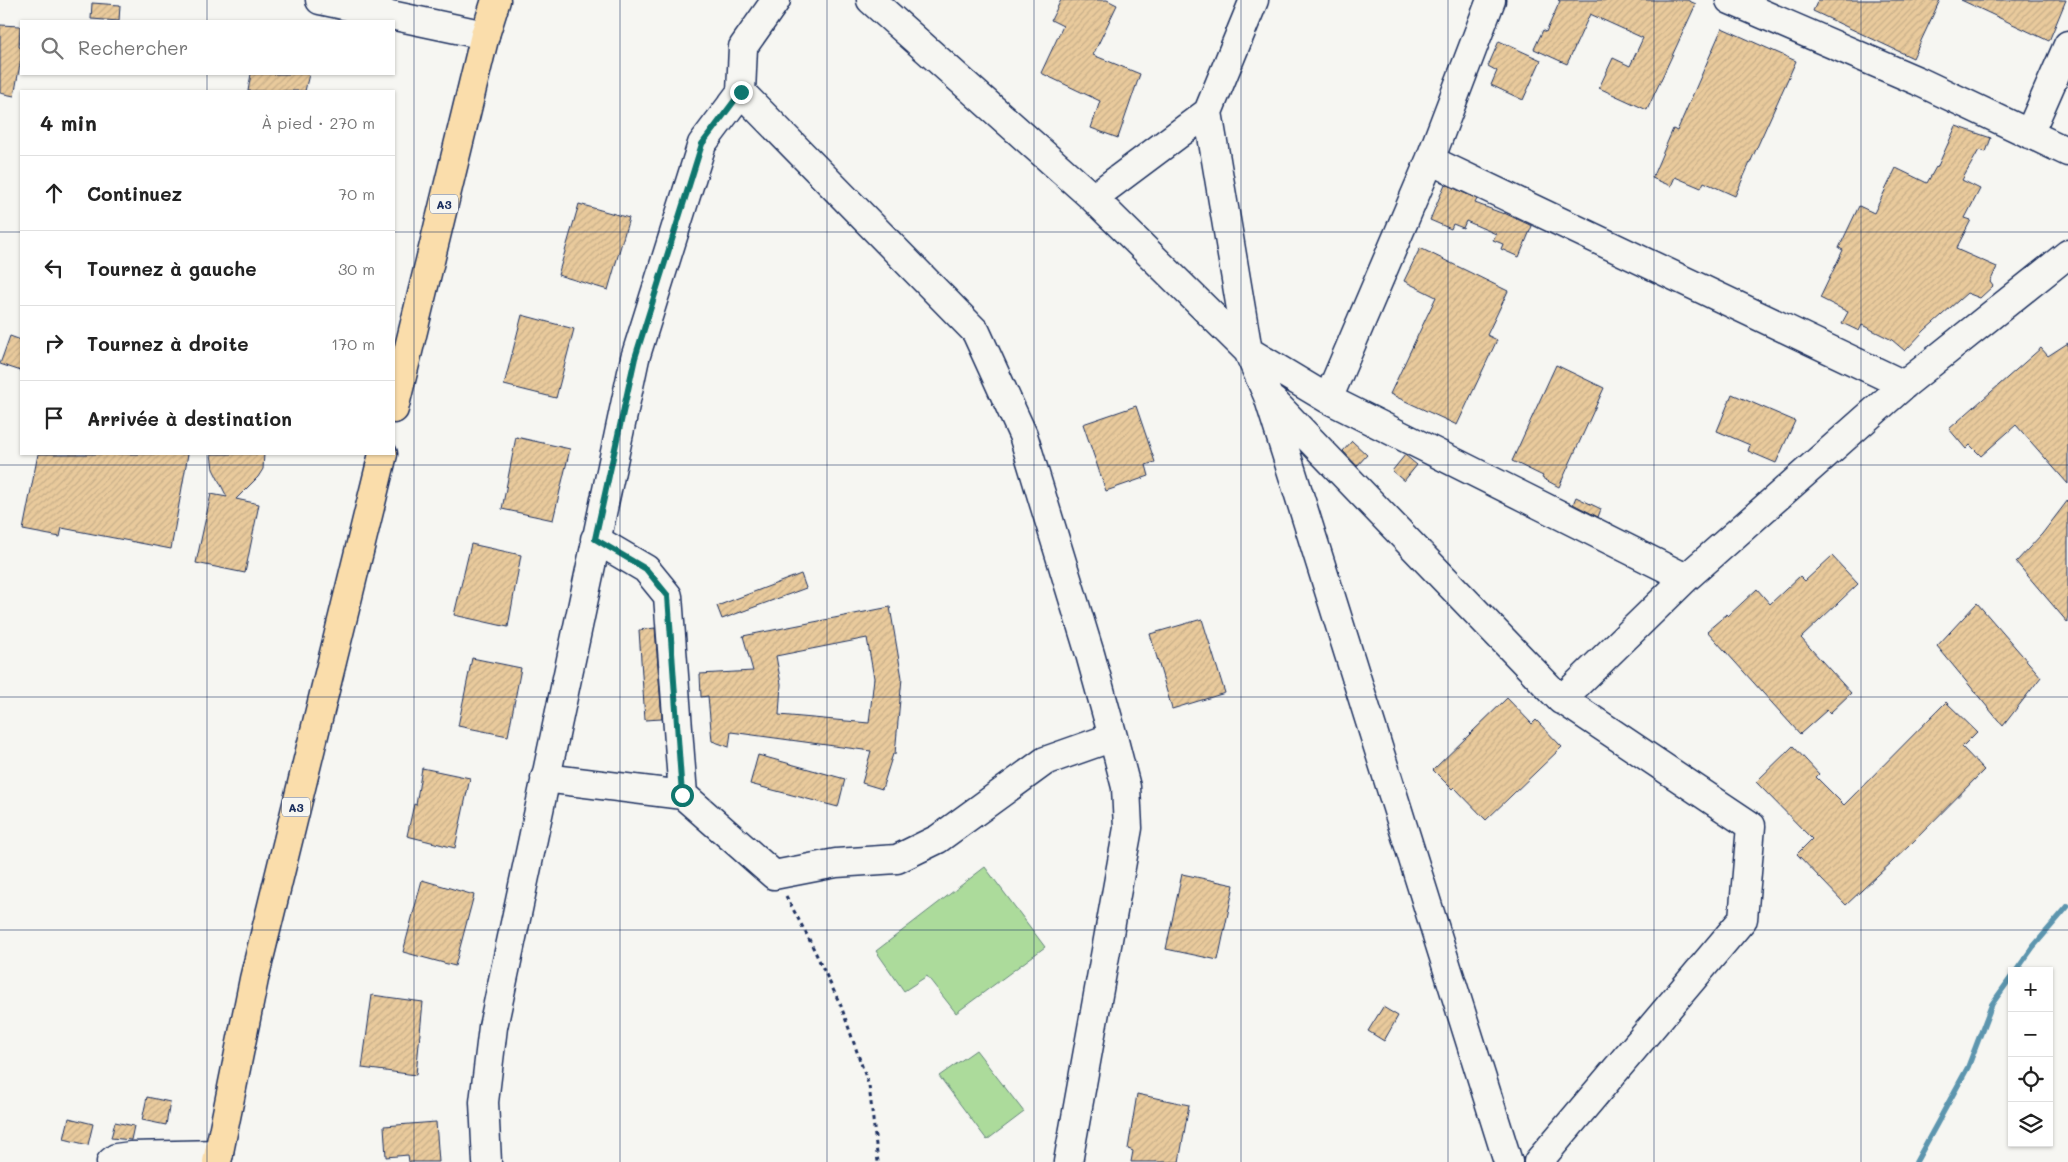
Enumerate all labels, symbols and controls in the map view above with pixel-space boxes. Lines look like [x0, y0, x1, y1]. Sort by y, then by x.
search box [20, 20, 395, 75]
icon: search [38, 34, 66, 62]
text: Rechercher [78, 35, 188, 60]
route end [730, 81, 753, 104]
text: 4 min [40, 109, 97, 136]
text: À pied · 270 m [261, 112, 375, 133]
icon: ahead [40, 179, 68, 207]
text: Continuez [87, 181, 182, 206]
text: 70 m [338, 183, 375, 204]
road number: A3 [430, 194, 458, 213]
icon: left [40, 254, 68, 282]
text: Tournez à gauche [87, 256, 256, 281]
text: 30 m [338, 258, 375, 279]
icon: right [40, 329, 68, 357]
text: Tournez à droite [87, 331, 249, 356]
text: 170 m [331, 333, 375, 354]
icon: arrive [40, 404, 68, 432]
text: Arrivée à destination [87, 406, 292, 431]
route start [671, 784, 694, 807]
road number: A3 [282, 798, 310, 816]
map controls [2008, 967, 2053, 1147]
button: + [2008, 967, 2053, 1012]
button: − [2008, 1012, 2053, 1057]
button: locate [2008, 1057, 2053, 1102]
button: layers [2008, 1102, 2053, 1147]

